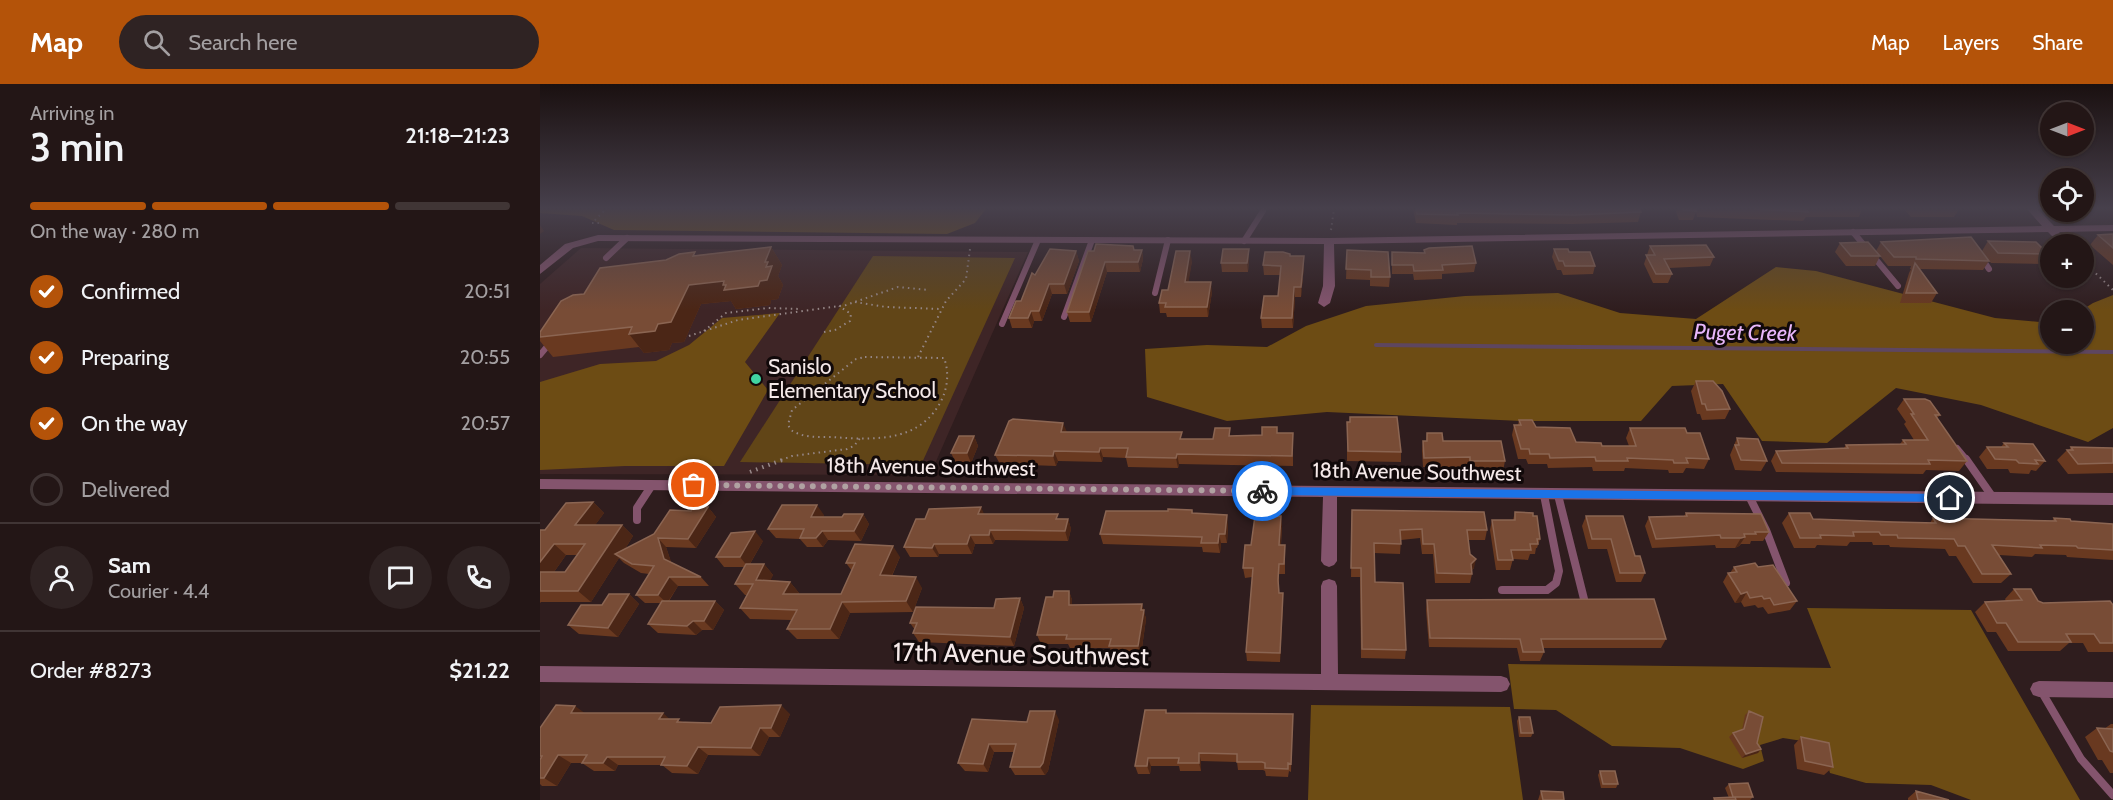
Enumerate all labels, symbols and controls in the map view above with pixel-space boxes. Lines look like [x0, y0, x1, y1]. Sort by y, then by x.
search box [119, 15, 539, 69]
text: Map [30, 25, 83, 59]
icon: search [140, 26, 173, 59]
text: Search here [188, 29, 297, 56]
text: Map [1871, 30, 1910, 55]
text: Layers [1943, 30, 1999, 55]
text: Share [2032, 30, 2083, 55]
text: Arriving in [30, 101, 114, 125]
north arrow [2040, 102, 2094, 156]
map controls [2040, 102, 2094, 354]
text: 21:18–21:23 [405, 122, 510, 149]
text: 3 min [30, 123, 124, 171]
button: locate [2040, 168, 2094, 222]
text: On the way · 280 m [30, 219, 199, 243]
button: + [2040, 234, 2094, 288]
icon: check [30, 275, 63, 308]
text: Confirmed [81, 278, 180, 305]
text: 20:51 [464, 279, 510, 303]
button: − [2040, 300, 2094, 354]
water label: Puget Creek [1693, 318, 1797, 347]
icon: check [30, 341, 63, 374]
text: Preparing [81, 344, 169, 371]
text: 20:55 [460, 345, 510, 369]
place label: Sanislo Elementary School [768, 354, 936, 403]
marker: Sanislo Elementary School [749, 372, 763, 386]
icon: check [30, 407, 63, 440]
text: On the way [81, 410, 188, 437]
text: 20:57 [461, 411, 510, 435]
street label: 18th Avenue Southwest [826, 452, 1036, 481]
street label: 18th Avenue Southwest [1312, 457, 1522, 486]
pin [668, 459, 719, 510]
courier [1232, 461, 1292, 521]
icon: bag [677, 468, 710, 501]
pin [1924, 472, 1975, 523]
icon: bike [1246, 475, 1279, 508]
text: Delivered [81, 476, 170, 503]
icon: home [1933, 481, 1966, 514]
button: person [30, 546, 93, 609]
button: chat [369, 546, 432, 609]
button: phone [447, 546, 510, 609]
text: Sam [108, 552, 151, 579]
text: Courier · 4.4 [108, 579, 209, 603]
street label: 17th Avenue Southwest [893, 636, 1149, 672]
text: Order #8273 [30, 657, 152, 684]
text: $21.22 [449, 657, 510, 684]

